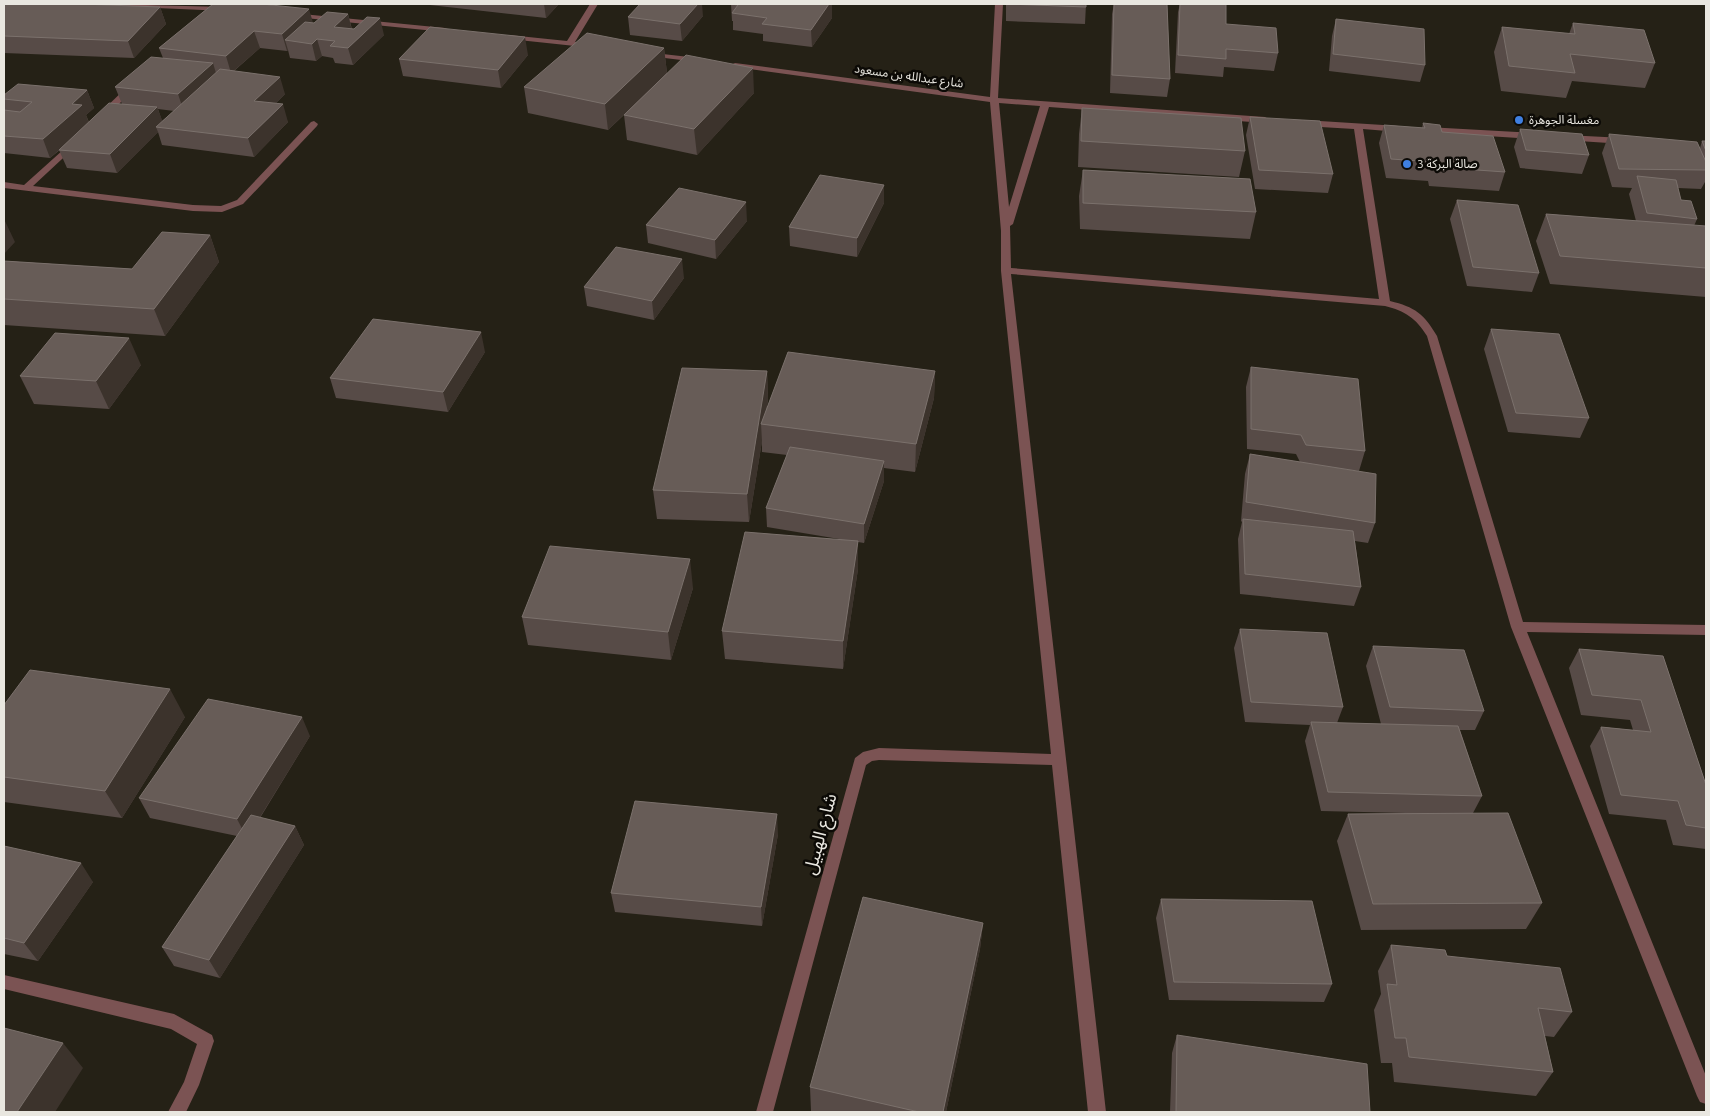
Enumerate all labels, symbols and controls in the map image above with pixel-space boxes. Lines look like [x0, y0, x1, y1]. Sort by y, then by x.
street label: شارع عبدالله بن مسعود [853, 61, 964, 93]
place label: مغسلة الجوهرة [1529, 113, 1599, 127]
marker: مغسلة الجوهرة [1513, 114, 1525, 126]
place label: صالة البركة 3 [1417, 157, 1478, 171]
marker: صالة البركة 3 [1401, 158, 1413, 170]
street label: شارع الهبيل [799, 791, 844, 878]

